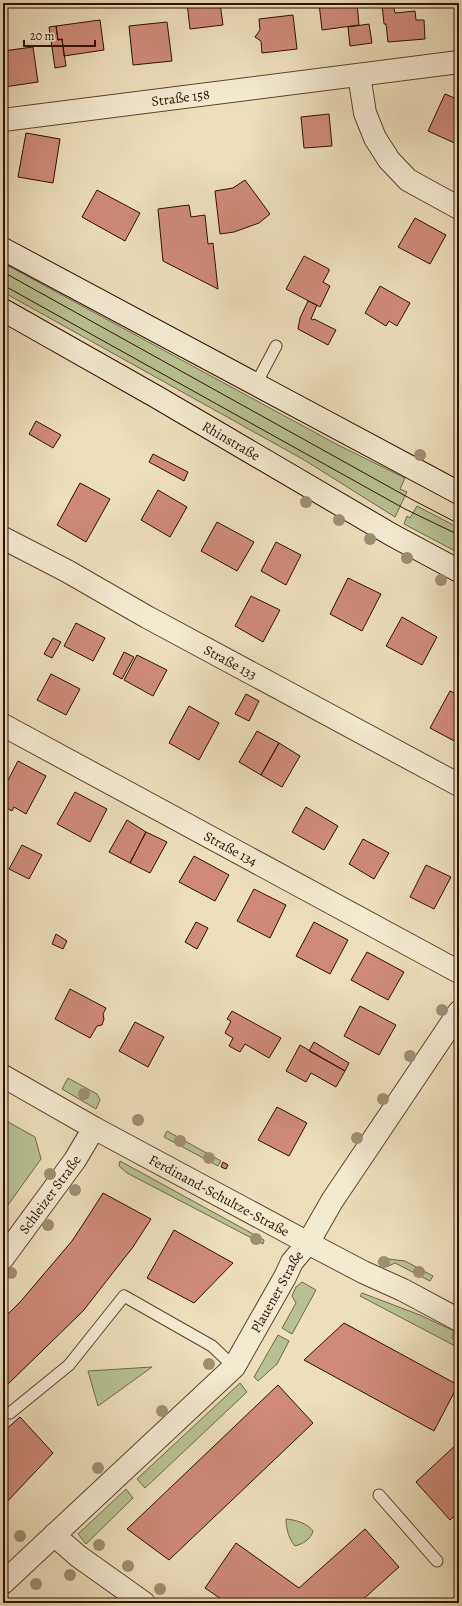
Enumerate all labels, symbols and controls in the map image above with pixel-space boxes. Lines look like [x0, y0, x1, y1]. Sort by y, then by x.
scale bar [24, 22, 95, 48]
text: 20 m [30, 28, 54, 44]
street label: Straße 158 [150, 84, 211, 111]
street label: Rhinstraße [199, 416, 264, 465]
street label: Straße 133 [201, 640, 260, 684]
street label: Straße 134 [201, 826, 261, 871]
street label: Ferdinand-Schultze-Straße [146, 1150, 293, 1241]
street label: Schleizer Straße [14, 1152, 85, 1238]
street label: Plauener Straße [246, 1246, 307, 1336]

